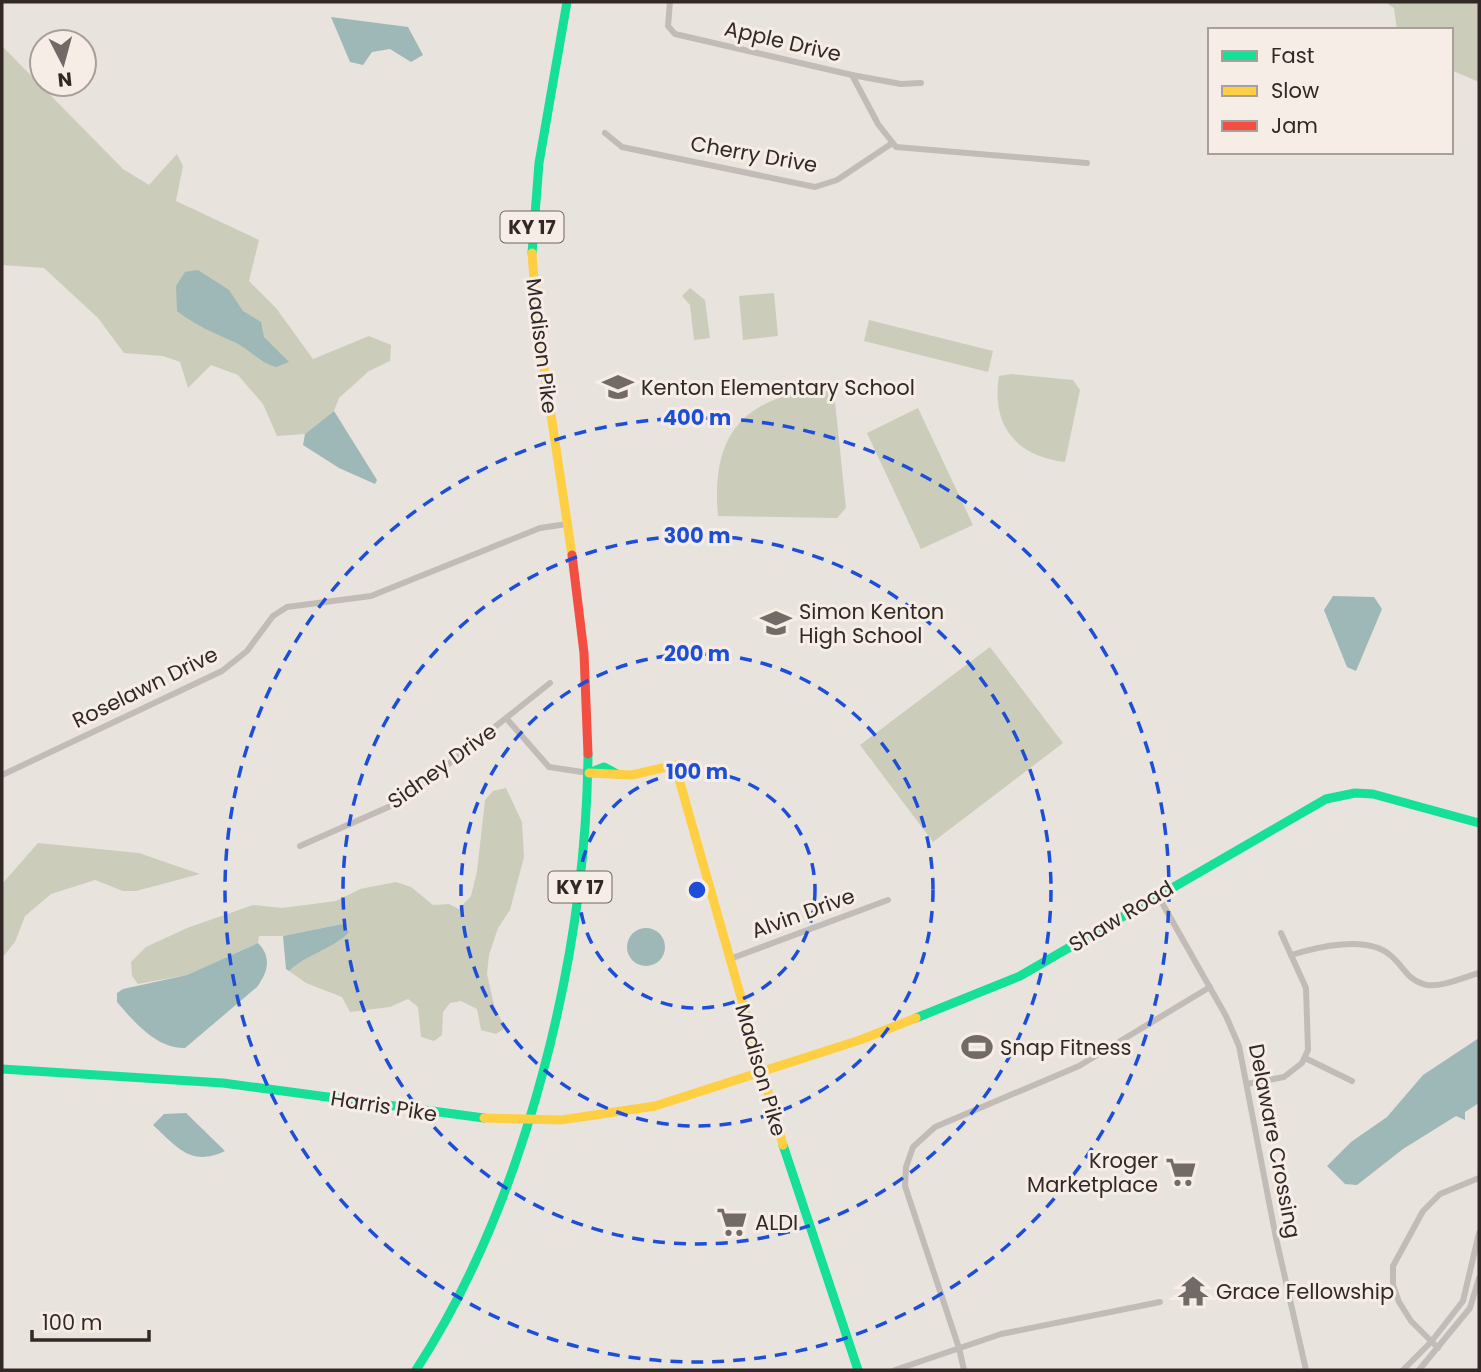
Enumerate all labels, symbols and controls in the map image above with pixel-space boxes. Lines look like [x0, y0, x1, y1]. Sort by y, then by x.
street label: Apple Drive [722, 13, 844, 69]
north arrow [28, 28, 98, 98]
legend [1208, 28, 1453, 154]
text: Fast [1271, 41, 1314, 70]
text: N [56, 65, 73, 94]
text: Slow [1271, 76, 1319, 105]
text: Jam [1271, 111, 1318, 140]
street label: Cherry Drive [688, 129, 820, 179]
road number: KY 17 [500, 212, 564, 243]
street label: Madison Pike [519, 277, 565, 415]
school or university icon: Kenton Elementary School [601, 370, 635, 404]
place label: Kenton Elementary School [641, 373, 915, 402]
text: 400 m [663, 403, 731, 432]
text: 300 m [664, 521, 730, 550]
place label: Simon Kenton High School [799, 597, 944, 650]
school or university icon: Simon Kenton High School [759, 606, 793, 640]
street label: Roselawn Drive [67, 639, 223, 735]
text: 200 m [664, 639, 730, 668]
street label: Sidney Drive [382, 717, 502, 815]
text: 100 m [666, 757, 728, 786]
road number: KY 17 [548, 872, 612, 902]
street label: Shaw Road [1063, 873, 1179, 959]
centre of rings [685, 878, 709, 902]
street label: Alvin Drive [747, 881, 859, 945]
street label: Madison Pike [728, 1001, 794, 1139]
sports icon: Snap Fitness [960, 1030, 994, 1064]
place label: Snap Fitness [1000, 1033, 1132, 1062]
street label: Delaware Crossing [1242, 1041, 1308, 1241]
street label: Harris Pike [329, 1083, 439, 1129]
place label: Kroger Marketplace [1027, 1146, 1158, 1199]
supermarket icon: Kroger Marketplace [1164, 1155, 1198, 1189]
supermarket icon: ALDI [715, 1205, 749, 1239]
place label: ALDI [755, 1208, 798, 1237]
temple icon: Grace Fellowship [1176, 1274, 1210, 1308]
place label: Grace Fellowship [1216, 1277, 1394, 1306]
scale bar [32, 1298, 149, 1342]
text: 100 m [42, 1308, 102, 1337]

